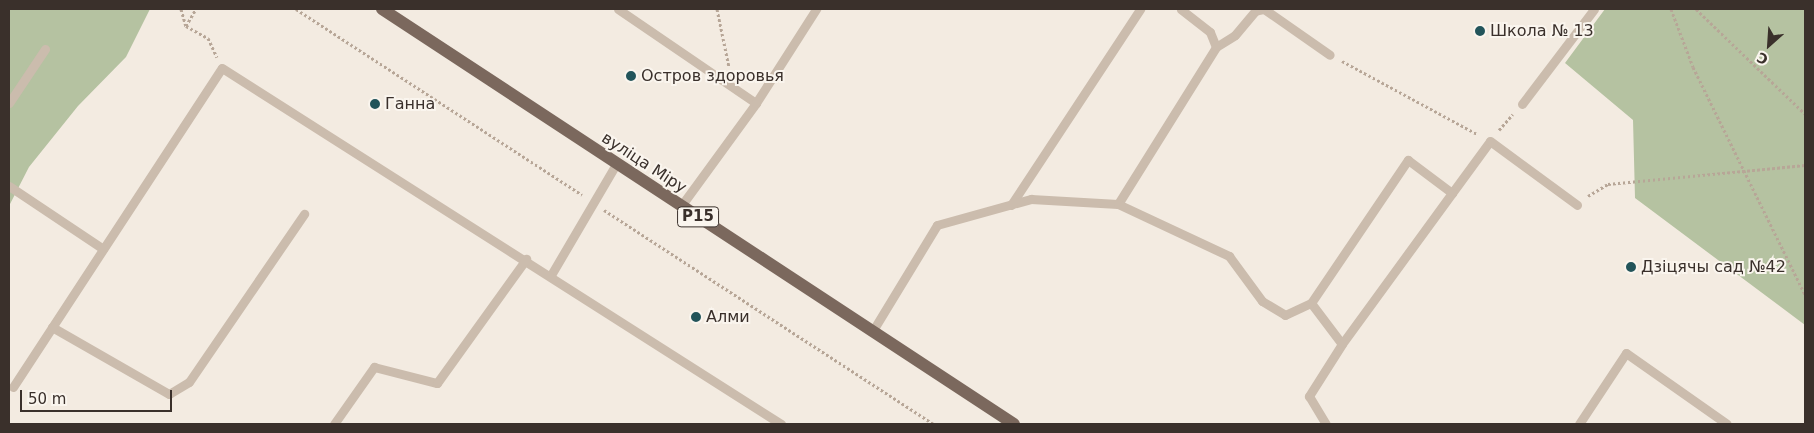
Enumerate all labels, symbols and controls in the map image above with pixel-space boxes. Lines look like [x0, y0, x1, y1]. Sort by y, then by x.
north arrow [1744, 20, 1794, 70]
place label: Школа № 13 [1490, 21, 1594, 41]
marker: Школа № 13 [1474, 25, 1486, 37]
text: С [1754, 49, 1771, 68]
place label: Остров здоровья [641, 66, 784, 86]
marker: Остров здоровья [625, 70, 637, 82]
place label: Ганна [385, 94, 435, 114]
marker: Ганна [369, 98, 381, 110]
street label: вуліца Міру [598, 128, 690, 198]
road number: Р15 [677, 204, 719, 230]
place label: Дзіцячы сад №42 [1641, 257, 1786, 277]
marker: Дзіцячы сад №42 [1625, 261, 1637, 273]
place label: Алми [706, 307, 750, 327]
marker: Алми [690, 311, 702, 323]
scale bar [22, 380, 175, 412]
text: 50 m [28, 390, 66, 408]

